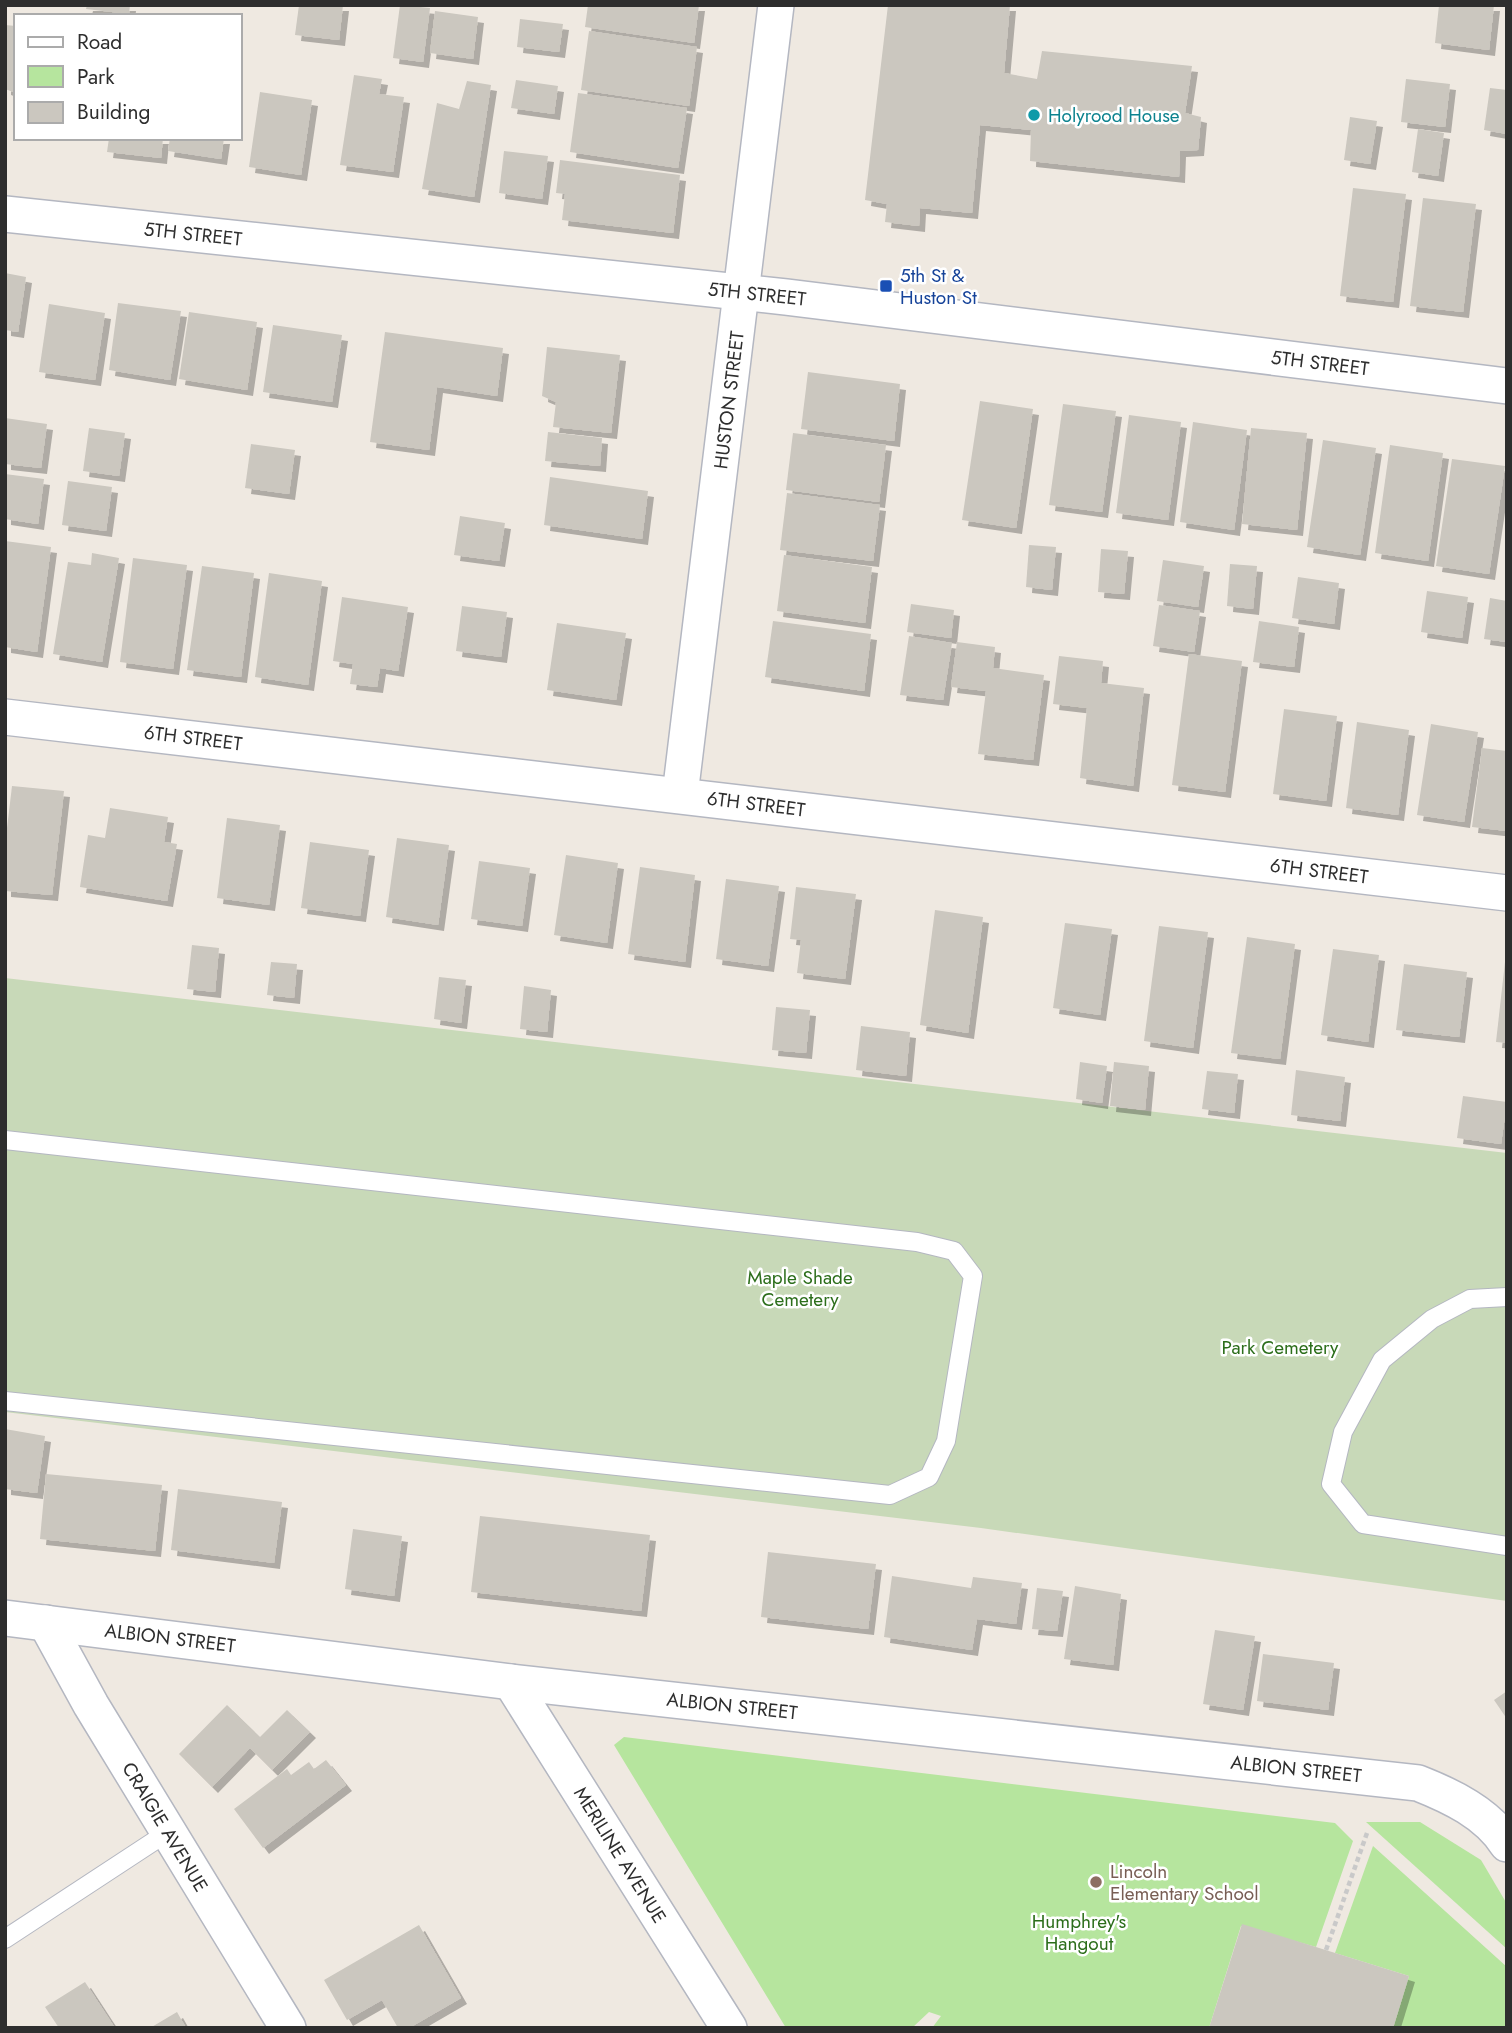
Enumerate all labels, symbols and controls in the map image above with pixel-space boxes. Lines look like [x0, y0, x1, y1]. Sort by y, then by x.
legend [14, 14, 242, 140]
text: Road [77, 27, 122, 57]
text: Park [77, 62, 115, 92]
text: Building [77, 97, 150, 127]
place label: Holyrood House [1048, 102, 1180, 129]
marker: Holyrood House [1026, 107, 1042, 123]
street label: 5TH STREET [143, 215, 244, 253]
place label: 5th St & Huston St [900, 262, 977, 311]
street label: 5TH STREET [707, 275, 808, 313]
marker: 5th St & Huston St [878, 278, 894, 294]
street label: HUSTON STREET [707, 329, 751, 471]
street label: 5TH STREET [1269, 344, 1371, 382]
street label: 6TH STREET [142, 719, 244, 757]
street label: 6TH STREET [705, 785, 807, 823]
street label: 6TH STREET [1268, 852, 1370, 890]
park label: Maple Shade Cemetery [747, 1264, 853, 1313]
park label: Park Cemetery [1222, 1334, 1339, 1361]
street label: ALBION STREET [103, 1617, 237, 1659]
street label: ALBION STREET [665, 1686, 799, 1726]
street label: ALBION STREET [1229, 1749, 1363, 1789]
street label: CRAIGIE AVENUE [116, 1757, 214, 1897]
street label: MERILINE AVENUE [567, 1782, 673, 1928]
place label: Lincoln Elementary School [1110, 1858, 1259, 1907]
marker: Lincoln Elementary School [1088, 1874, 1104, 1890]
park label: Humphrey's Hangout [1032, 1908, 1127, 1957]

